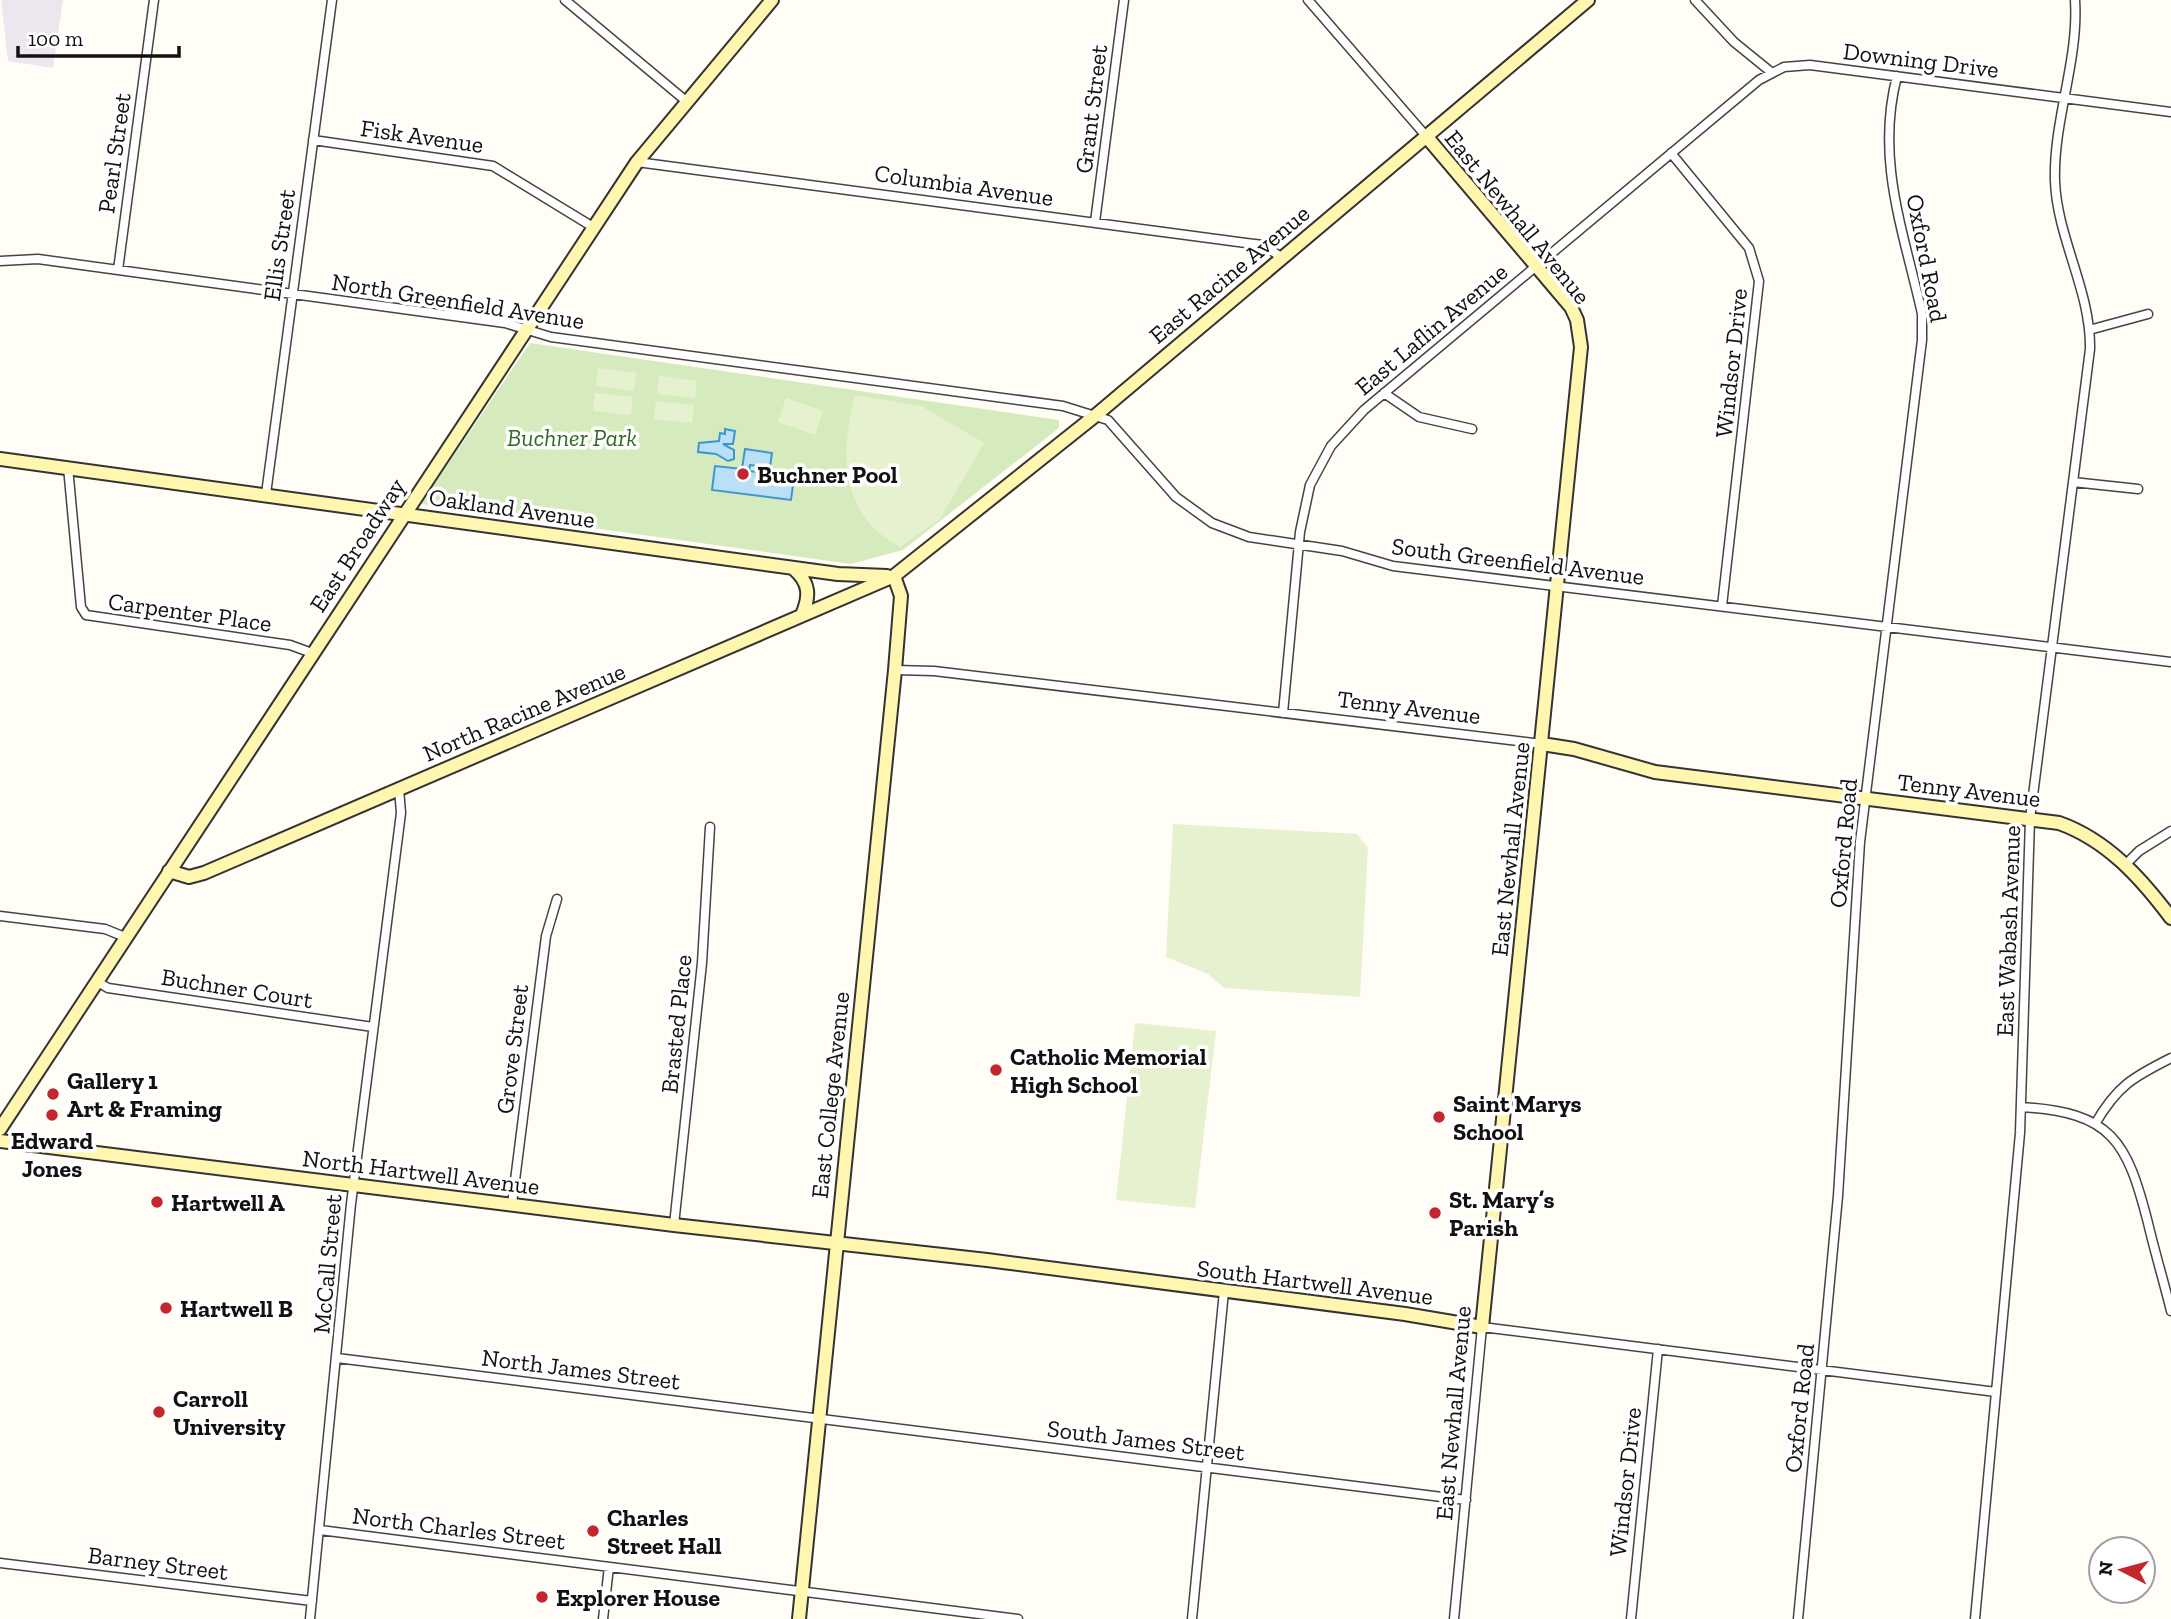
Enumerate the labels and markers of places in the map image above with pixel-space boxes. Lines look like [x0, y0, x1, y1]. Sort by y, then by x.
place label: Buchner Pool [757, 460, 898, 489]
marker: Buchner Pool [735, 466, 751, 482]
place label: Catholic Memorial High School [1010, 1042, 1207, 1099]
marker: Catholic Memorial High School [988, 1062, 1004, 1078]
place label: Gallery 1 Art & Framing [67, 1066, 222, 1123]
marker: Gallery 1 Art & Framing [45, 1086, 61, 1102]
place label: Saint Marys School [1453, 1089, 1581, 1146]
marker: Edward Jones [44, 1107, 60, 1123]
marker: Saint Marys School [1431, 1109, 1447, 1125]
place label: Edward Jones [11, 1126, 93, 1183]
place label: St. Mary’s Parish [1449, 1185, 1555, 1242]
place label: Hartwell A [171, 1188, 285, 1217]
marker: Hartwell A [149, 1194, 165, 1210]
marker: St. Mary’s Parish [1427, 1205, 1443, 1221]
place label: Hartwell B [180, 1294, 293, 1323]
marker: Hartwell B [158, 1300, 174, 1316]
place label: Carroll University [173, 1384, 286, 1441]
marker: Carroll University [151, 1404, 167, 1420]
place label: Charles Street Hall [607, 1503, 722, 1560]
marker: Charles Street Hall [585, 1523, 601, 1539]
place label: Explorer House [556, 1583, 720, 1612]
marker: Explorer House [534, 1589, 550, 1605]

